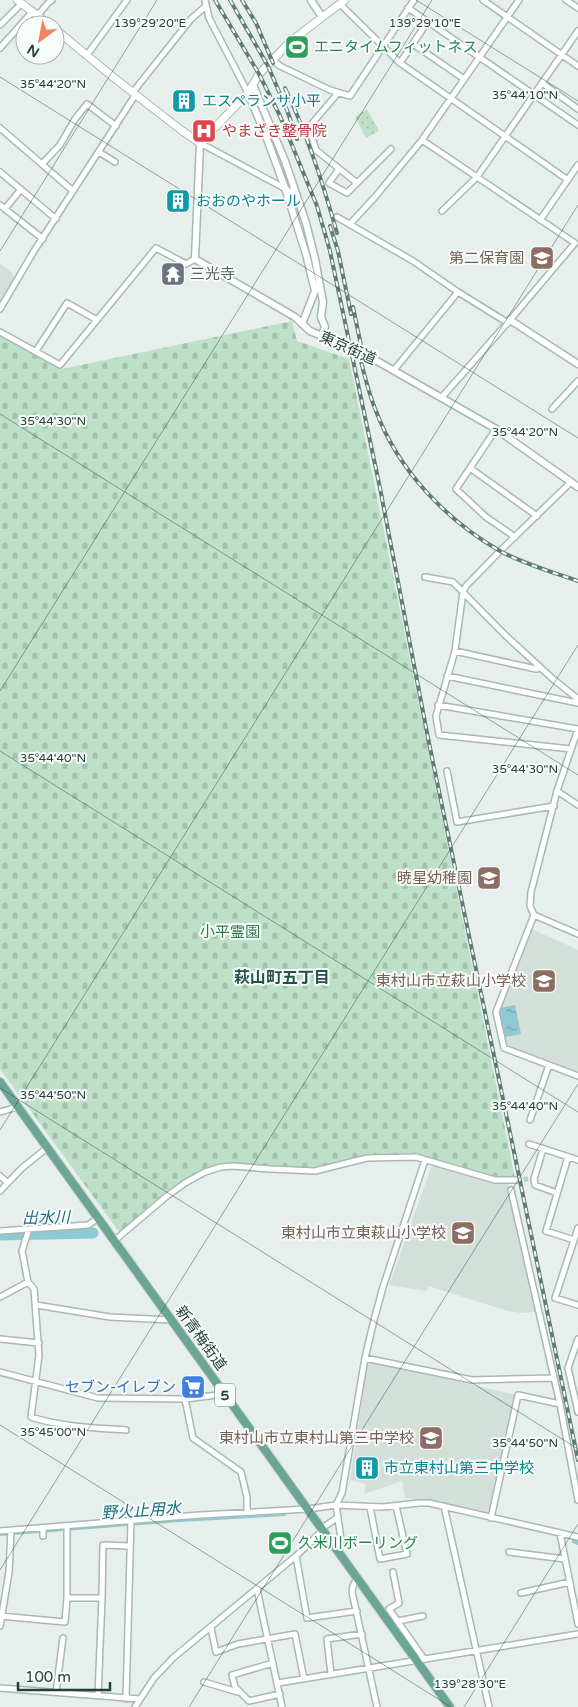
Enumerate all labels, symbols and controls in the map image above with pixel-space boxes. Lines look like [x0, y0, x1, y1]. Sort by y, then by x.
north arrow [15, 15, 65, 65]
text: 139°29'20"E [114, 16, 187, 30]
text: 139°29'10"E [389, 16, 462, 30]
sports icon: エニタイムフィットネス [284, 34, 310, 60]
place label: エニタイムフィットネス [314, 38, 478, 56]
text: N [24, 40, 43, 61]
text: 35°44'20"N [20, 77, 86, 91]
building icon: エスペランサ小平 [171, 88, 197, 114]
text: 35°44'10"N [492, 88, 558, 102]
place label: エスペランサ小平 [202, 92, 321, 110]
hospital icon: やまざき整骨院 [191, 118, 217, 144]
place label: やまざき整骨院 [222, 122, 327, 140]
building icon: おおのやホール [165, 188, 191, 214]
place label: おおのやホール [196, 192, 301, 210]
school or university icon: 第二保育園 [529, 245, 555, 271]
place label: 第二保育園 [449, 249, 524, 267]
temple icon: 三光寺 [160, 261, 186, 287]
place label: 三光寺 [190, 265, 235, 283]
street label: 東京街道 [317, 328, 379, 368]
text: 35°44'30"N [20, 414, 86, 428]
text: 35°44'20"N [492, 425, 558, 439]
text: 35°44'40"N [20, 751, 86, 765]
text: 35°44'30"N [492, 762, 558, 776]
school or university icon: 暁星幼稚園 [476, 865, 502, 891]
place label: 暁星幼稚園 [397, 869, 472, 887]
park label: 小平霊園 [200, 923, 260, 941]
district label: 萩山町五丁目 [234, 968, 330, 988]
school or university icon: 東村山市立萩山小学校 [531, 968, 557, 994]
place label: 東村山市立萩山小学校 [376, 972, 526, 990]
text: 35°44'50"N [20, 1088, 86, 1102]
text: 35°44'40"N [492, 1099, 558, 1113]
water label: 出水川 [22, 1208, 72, 1228]
school or university icon: 東村山市立東萩山小学校 [450, 1220, 476, 1246]
place label: 東村山市立東萩山小学校 [281, 1224, 446, 1242]
street label: 新青梅街道 [172, 1302, 230, 1374]
supermarket icon: セブン-イレブン [180, 1374, 206, 1400]
place label: セブン-イレブン [65, 1378, 176, 1396]
road number: 5 [215, 1384, 235, 1406]
text: 35°45'00"N [20, 1425, 86, 1439]
school or university icon: 東村山市立東村山第三中学校 [418, 1425, 444, 1451]
place label: 東村山市立東村山第三中学校 [219, 1429, 414, 1447]
text: 35°44'50"N [492, 1436, 558, 1450]
building icon: 市立東村山第三中学校 [354, 1455, 380, 1481]
place label: 市立東村山第三中学校 [384, 1459, 534, 1477]
water label: 野火止用水 [100, 1498, 184, 1524]
sports icon: 久米川ボーリング [267, 1530, 293, 1556]
place label: 久米川ボーリング [298, 1534, 418, 1552]
scale bar [18, 1660, 110, 1692]
text: 100 m [25, 1668, 71, 1686]
text: 139°28'30"E [434, 1677, 507, 1691]

